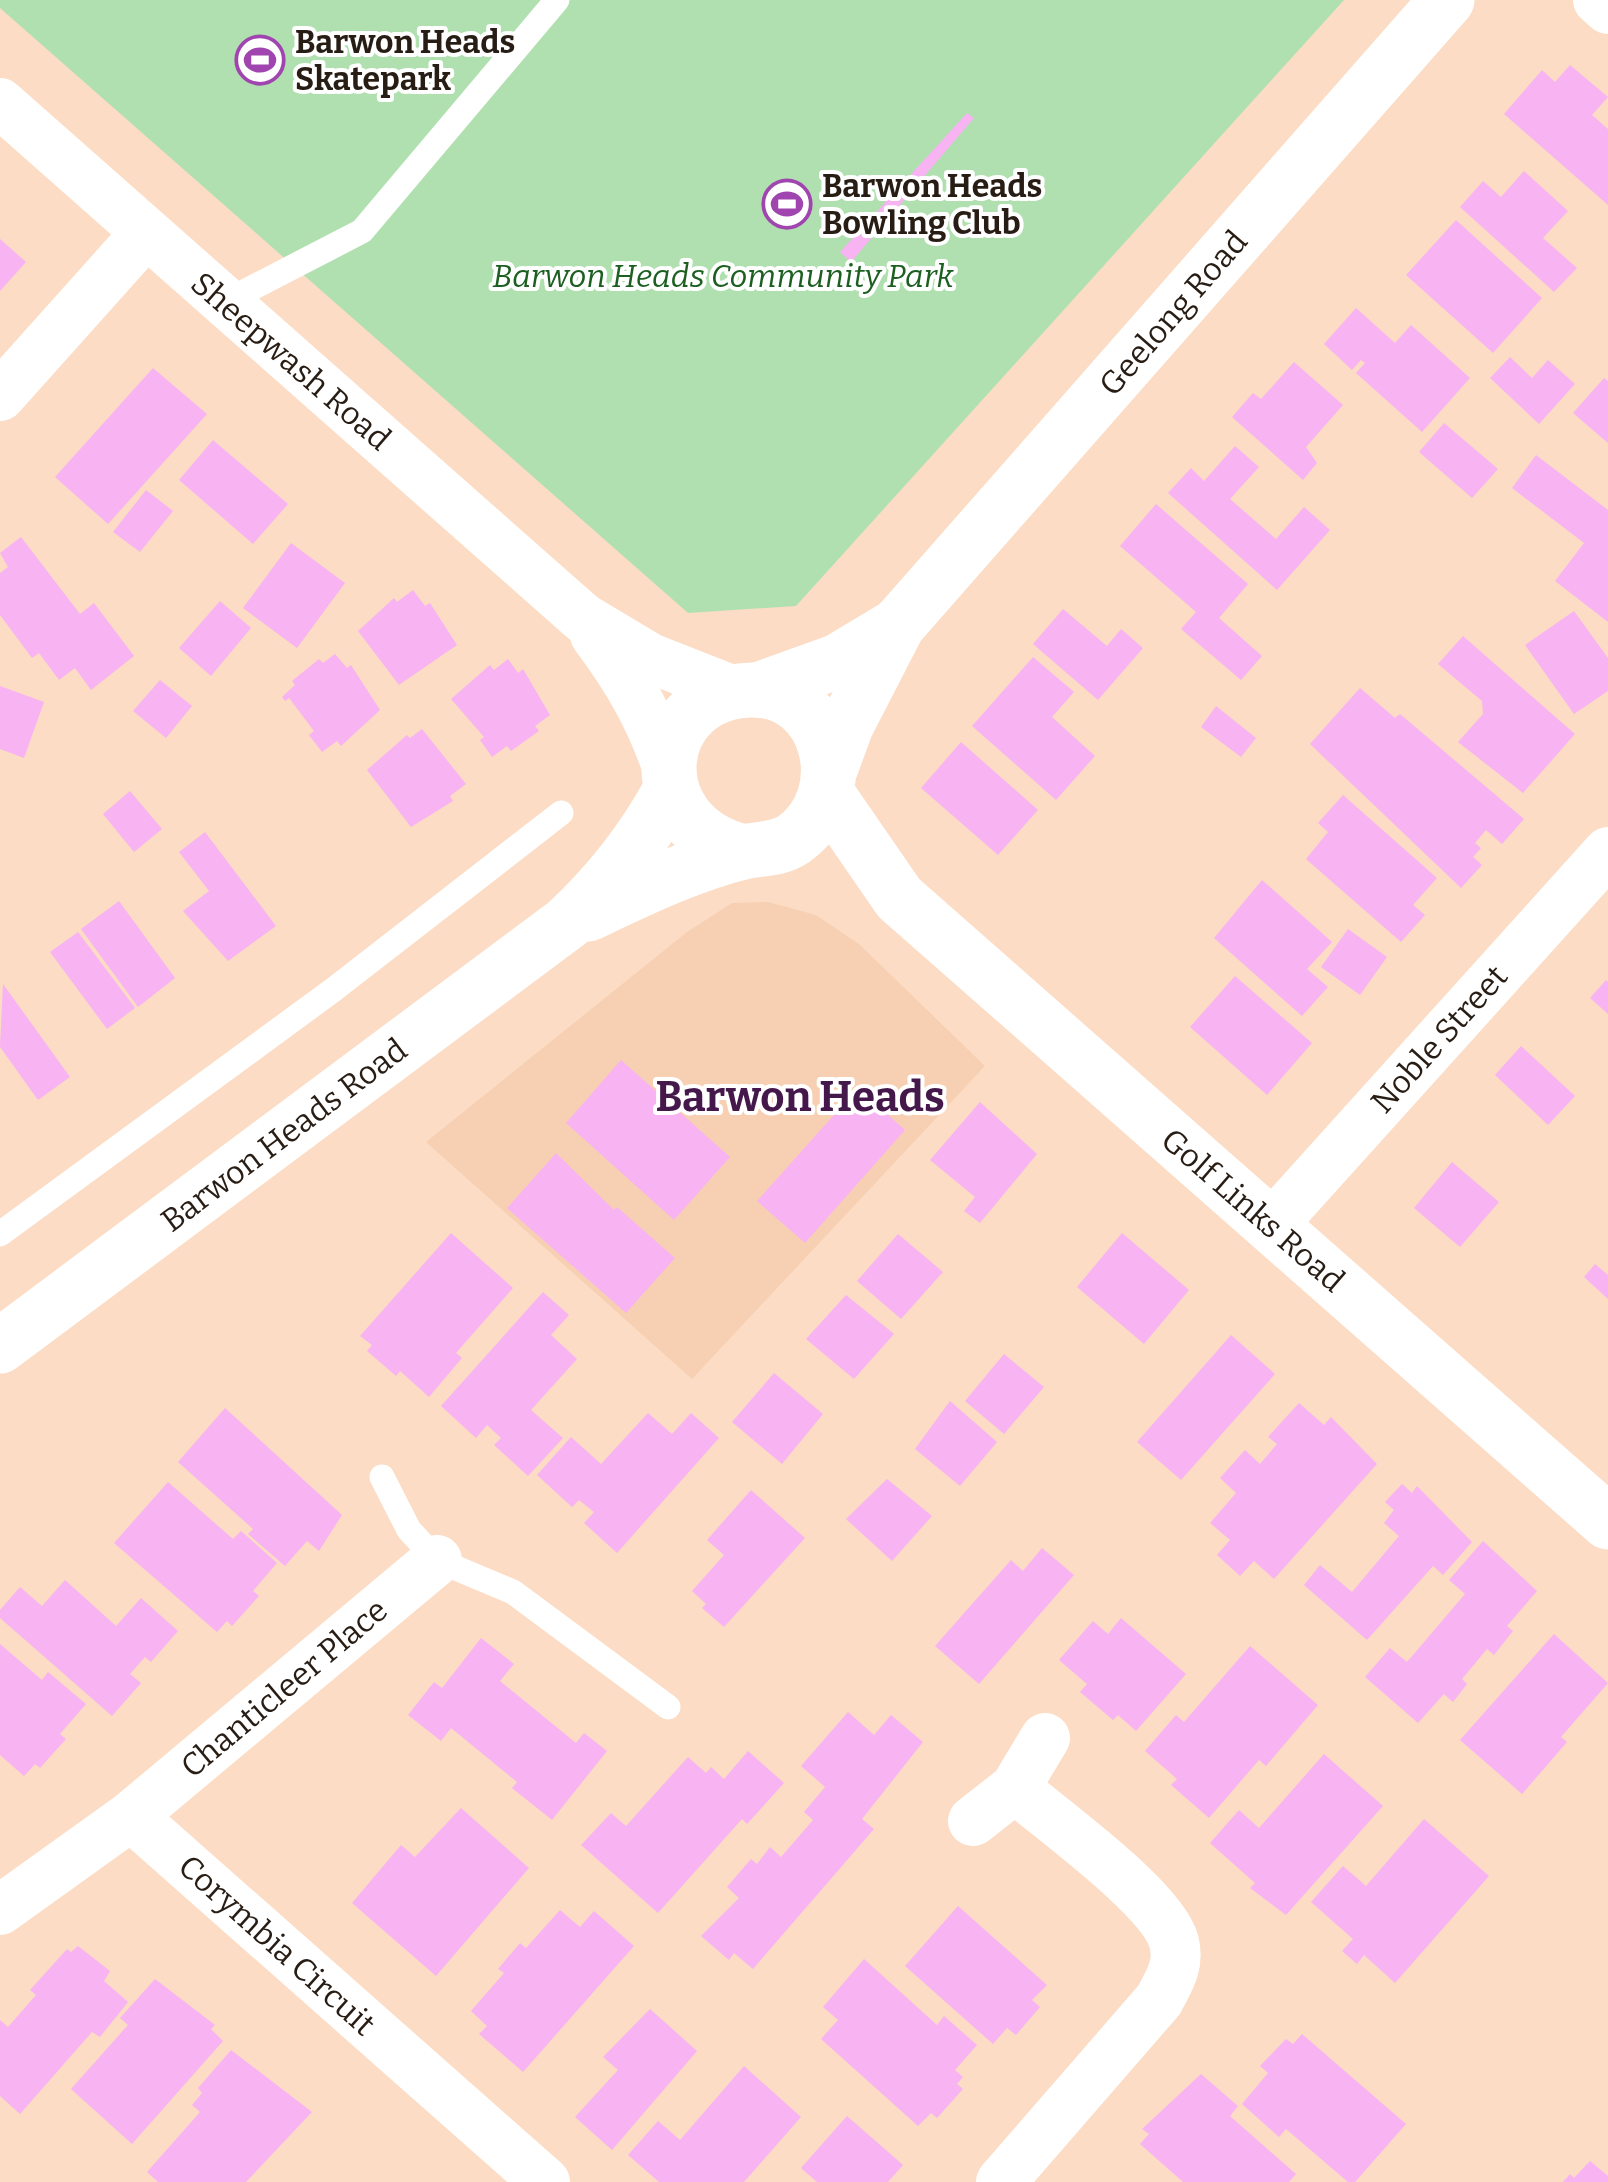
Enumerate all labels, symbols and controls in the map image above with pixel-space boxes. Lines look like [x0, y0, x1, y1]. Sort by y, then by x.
place label: Barwon Heads Skatepark [295, 23, 515, 98]
sports icon: Barwon Heads Skatepark [234, 34, 286, 86]
place label: Barwon Heads Bowling Club [822, 167, 1042, 242]
sports icon: Barwon Heads Bowling Club [761, 178, 813, 230]
street label: Geelong Road [1091, 223, 1255, 403]
park label: Barwon Heads Community Park [492, 257, 954, 295]
street label: Sheepwash Road [183, 264, 399, 458]
street label: Noble Street [1363, 957, 1515, 1121]
street label: Barwon Heads Road [154, 1030, 414, 1240]
district label: Barwon Heads [655, 1072, 945, 1122]
street label: Golf Links Road [1154, 1120, 1352, 1300]
street label: Chanticleer Place [173, 1591, 395, 1785]
street label: Corymbia Circuit [171, 1847, 383, 2043]

